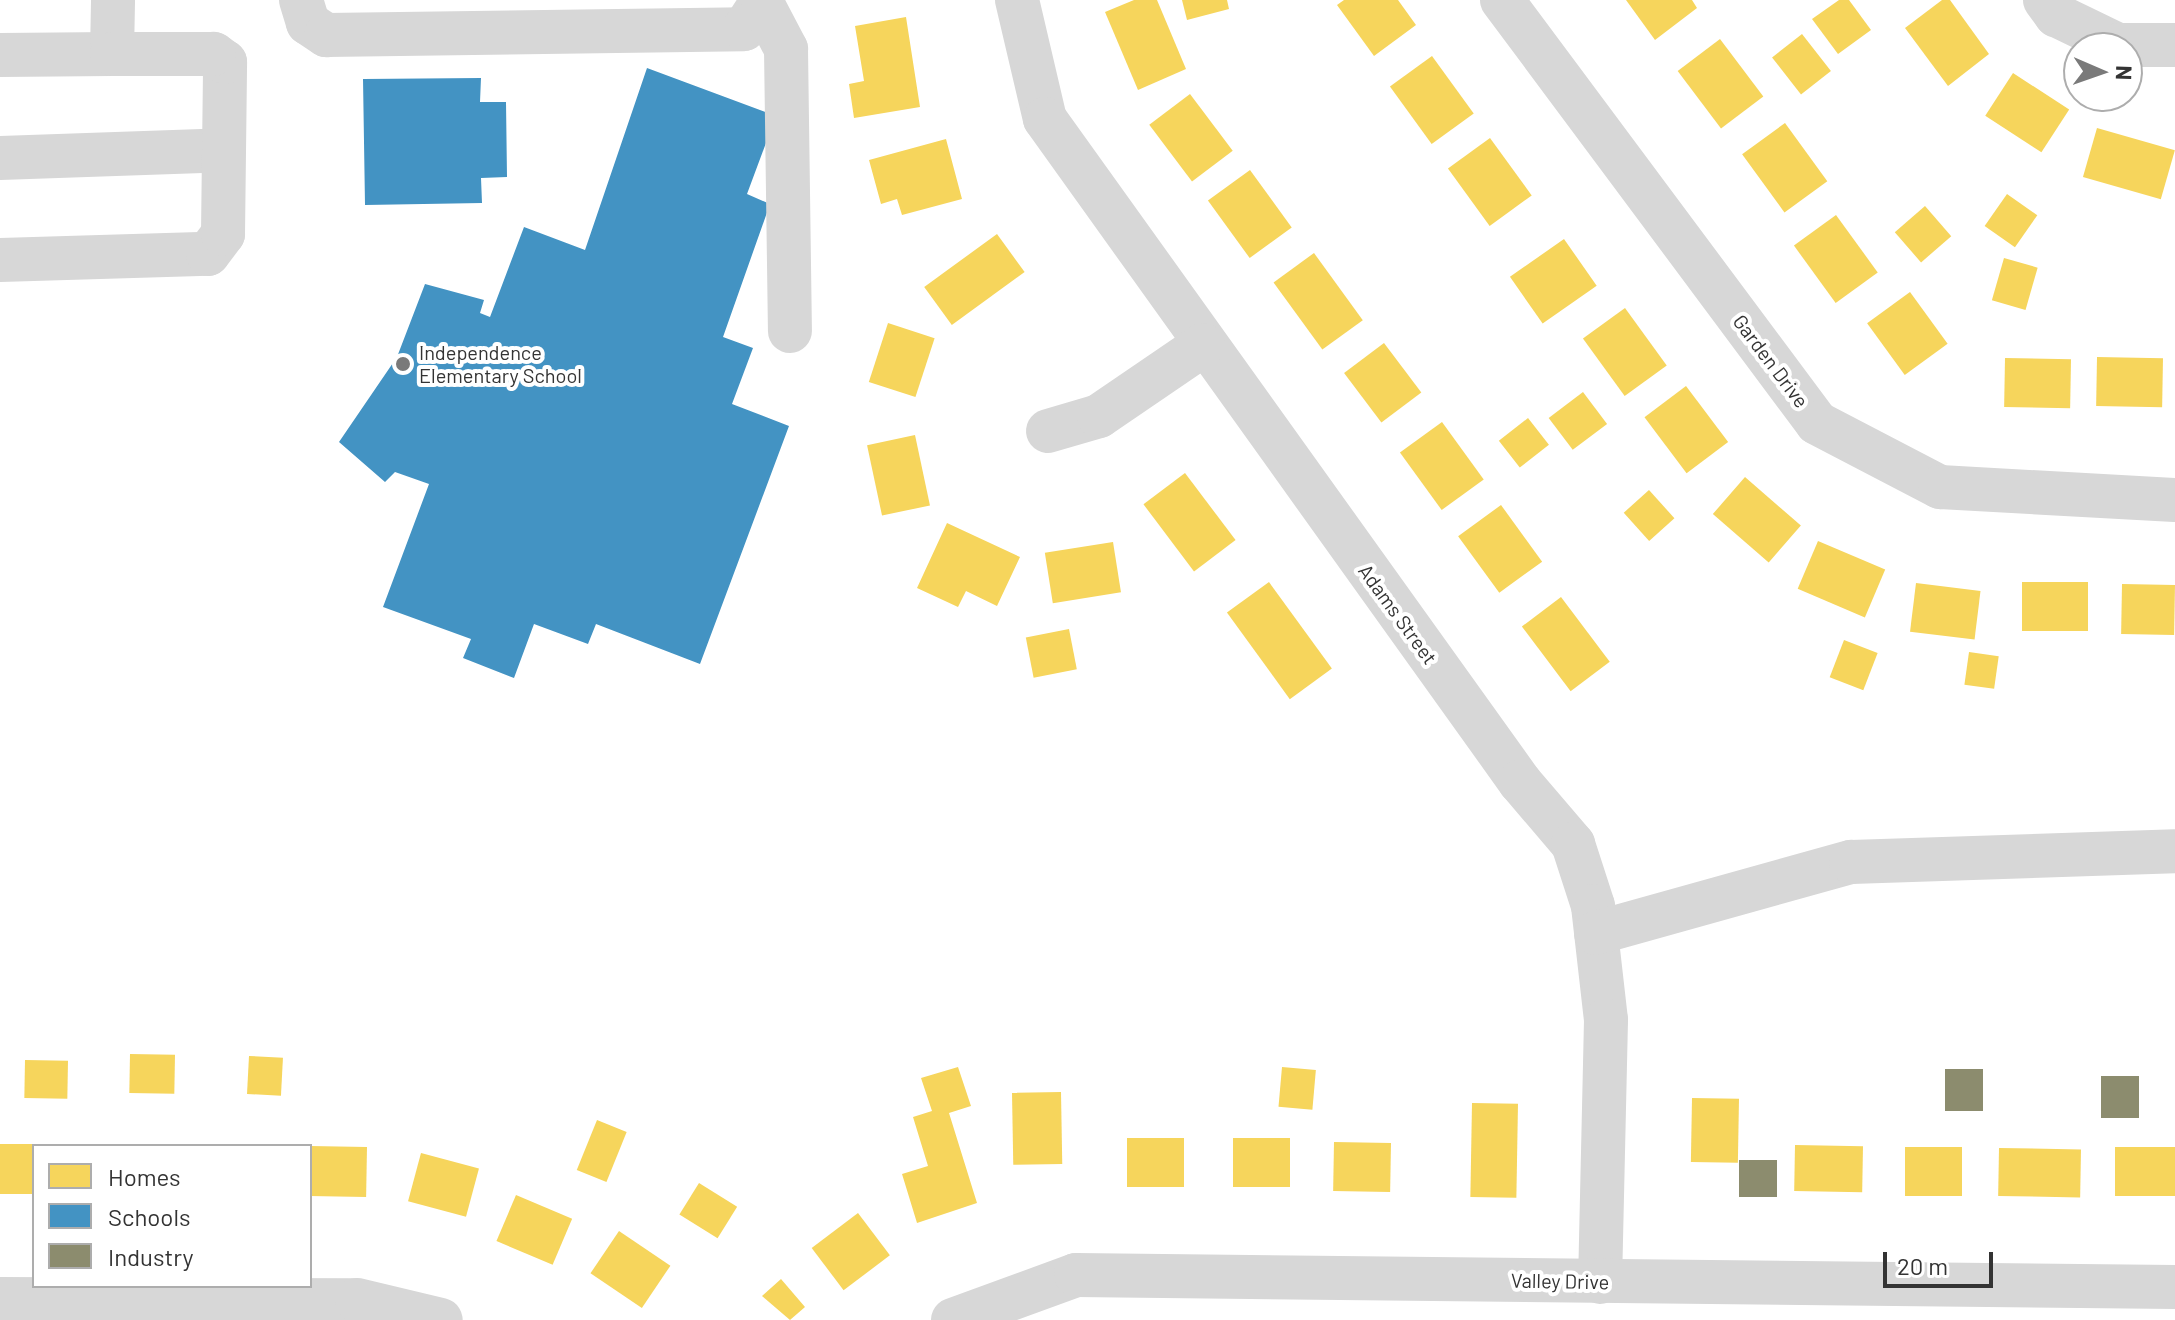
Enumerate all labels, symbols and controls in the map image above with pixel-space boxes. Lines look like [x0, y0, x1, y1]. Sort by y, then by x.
north arrow [2063, 32, 2143, 112]
text: N [2112, 65, 2138, 81]
street label: Garden Drive [1728, 310, 1814, 412]
place label: Independence Elementary School [419, 340, 582, 387]
marker: Independence Elementary School [394, 355, 412, 373]
street label: Adams Street [1354, 559, 1442, 669]
legend [32, 1144, 312, 1288]
text: Homes [108, 1162, 181, 1191]
text: Schools [108, 1202, 191, 1231]
scale bar [1887, 1236, 1997, 1286]
text: Industry [108, 1242, 194, 1271]
text: 20 m [1897, 1251, 1948, 1280]
street label: Valley Drive [1511, 1268, 1609, 1294]

